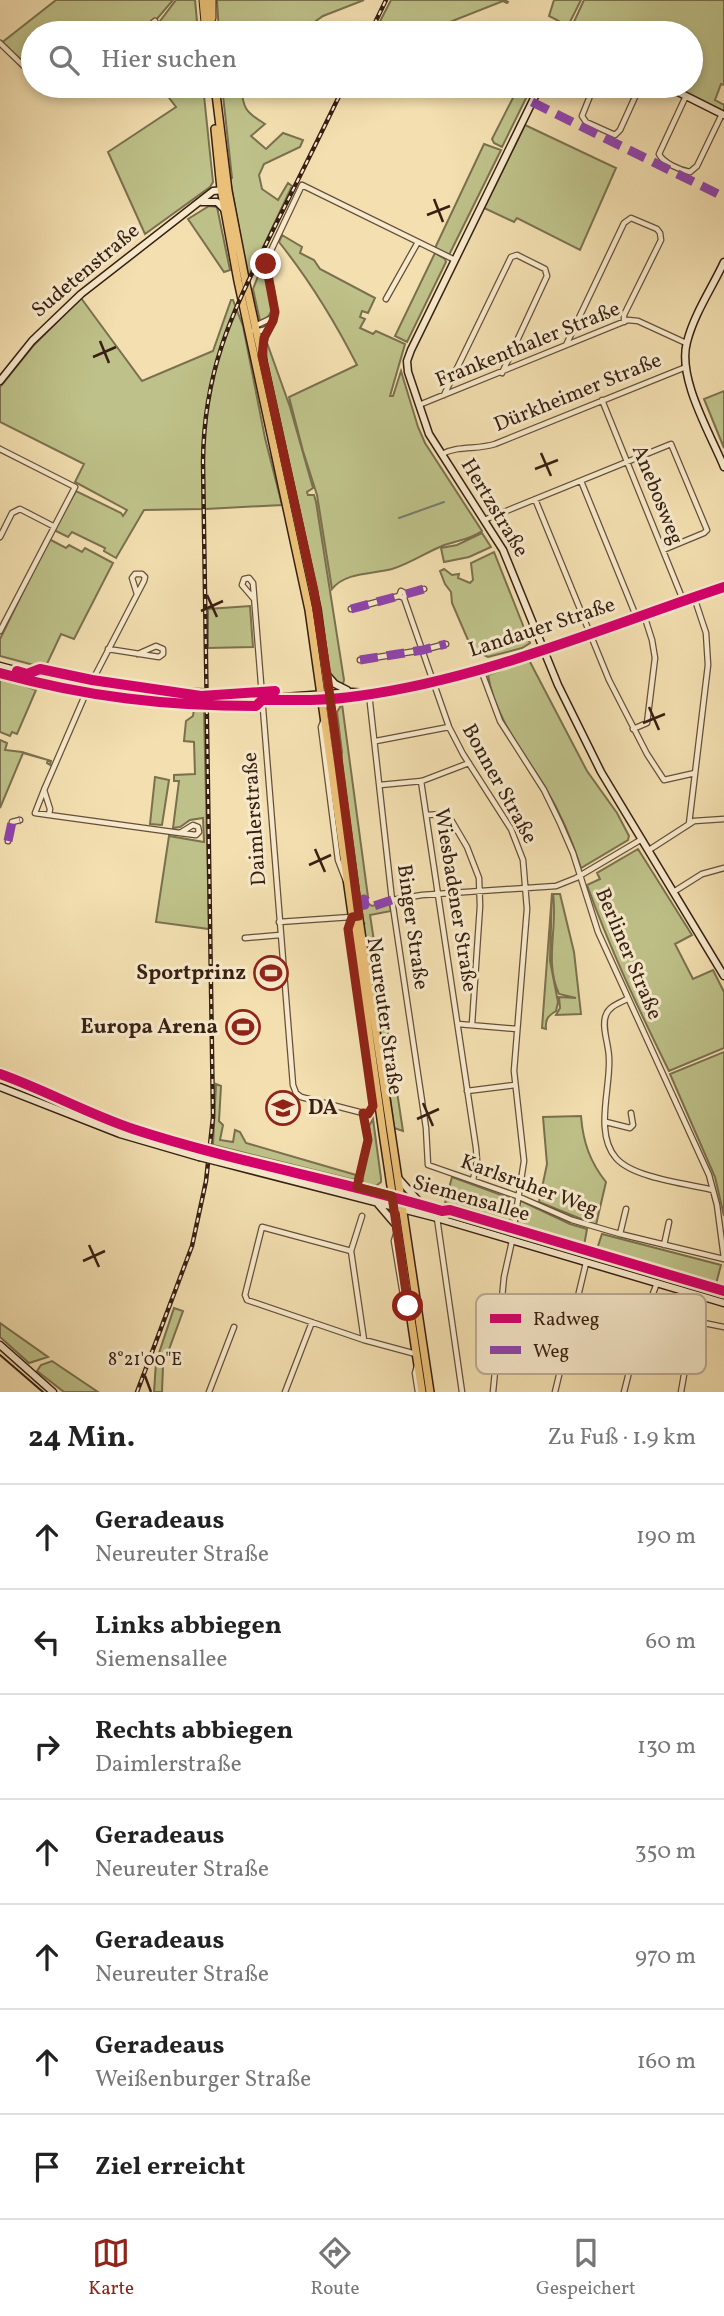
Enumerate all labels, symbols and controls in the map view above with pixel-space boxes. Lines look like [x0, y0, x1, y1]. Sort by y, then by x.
search box [21, 21, 703, 98]
icon: search [45, 41, 83, 79]
text: Hier suchen [101, 42, 237, 78]
street label: Sudetenstraße [26, 217, 146, 325]
route end [250, 248, 281, 279]
street label: Frankenthaler Straße [431, 295, 625, 395]
street label: Dürkheimer Straße [490, 346, 666, 440]
street label: Anebosweg [624, 441, 690, 549]
street label: Hertzstraße [453, 453, 535, 563]
street label: Landauer Straße [465, 591, 619, 665]
street label: Bonner Straße [454, 719, 544, 849]
street label: Daimlerstraße [236, 751, 274, 887]
street label: Wiesbadener Straße [426, 806, 484, 994]
street label: Binger Straße [389, 862, 435, 992]
street label: Berliner Straße [587, 884, 669, 1024]
street label: Neureuter Straße [359, 935, 409, 1097]
sports icon: Sportprinz [252, 954, 290, 992]
place label: Sportprinz [136, 959, 246, 988]
sports icon: Europa Arena [224, 1008, 262, 1046]
place label: Europa Arena [81, 1013, 218, 1042]
school or university icon: DA [264, 1089, 302, 1127]
place label: DA [308, 1094, 338, 1123]
street label: Karlsruher Weg [456, 1148, 602, 1224]
street label: Siemensallee [409, 1168, 533, 1230]
route start [392, 1290, 423, 1321]
legend [476, 1294, 706, 1374]
text: Radweg [533, 1307, 599, 1333]
text: Weg [533, 1339, 569, 1365]
text: 8°21'00"E [108, 1348, 182, 1373]
text: 24 Min. [28, 1417, 135, 1459]
text: Zu Fuß · 1.9 km [547, 1422, 696, 1454]
text: Geradeaus [95, 1503, 224, 1539]
icon: ahead [28, 1518, 66, 1556]
text: 190 m [636, 1521, 696, 1553]
text: Neureuter Straße [95, 1539, 269, 1571]
text: Links abbiegen [95, 1608, 282, 1644]
icon: left [28, 1623, 66, 1661]
text: 60 m [646, 1626, 696, 1658]
text: Siemensallee [95, 1644, 227, 1676]
text: Rechts abbiegen [95, 1713, 293, 1749]
icon: right [28, 1728, 66, 1766]
text: 130 m [637, 1731, 696, 1763]
text: Daimlerstraße [95, 1749, 242, 1781]
text: Geradeaus [95, 1818, 224, 1854]
icon: ahead [28, 1833, 66, 1871]
text: 350 m [635, 1836, 696, 1868]
text: Neureuter Straße [95, 1854, 269, 1886]
text: Geradeaus [95, 1923, 224, 1959]
icon: ahead [28, 1938, 66, 1976]
text: 970 m [635, 1941, 696, 1973]
text: Neureuter Straße [95, 1959, 269, 1991]
text: Geradeaus [95, 2028, 224, 2064]
icon: ahead [28, 2043, 66, 2081]
text: 160 m [637, 2046, 696, 2078]
text: Weißenburger Straße [95, 2064, 311, 2096]
icon: arrive [28, 2148, 66, 2186]
text: Ziel erreicht [95, 2149, 245, 2185]
tab: Karte [88, 2234, 134, 2302]
tab: Route [311, 2234, 360, 2302]
tab: Gespeichert [536, 2234, 636, 2302]

